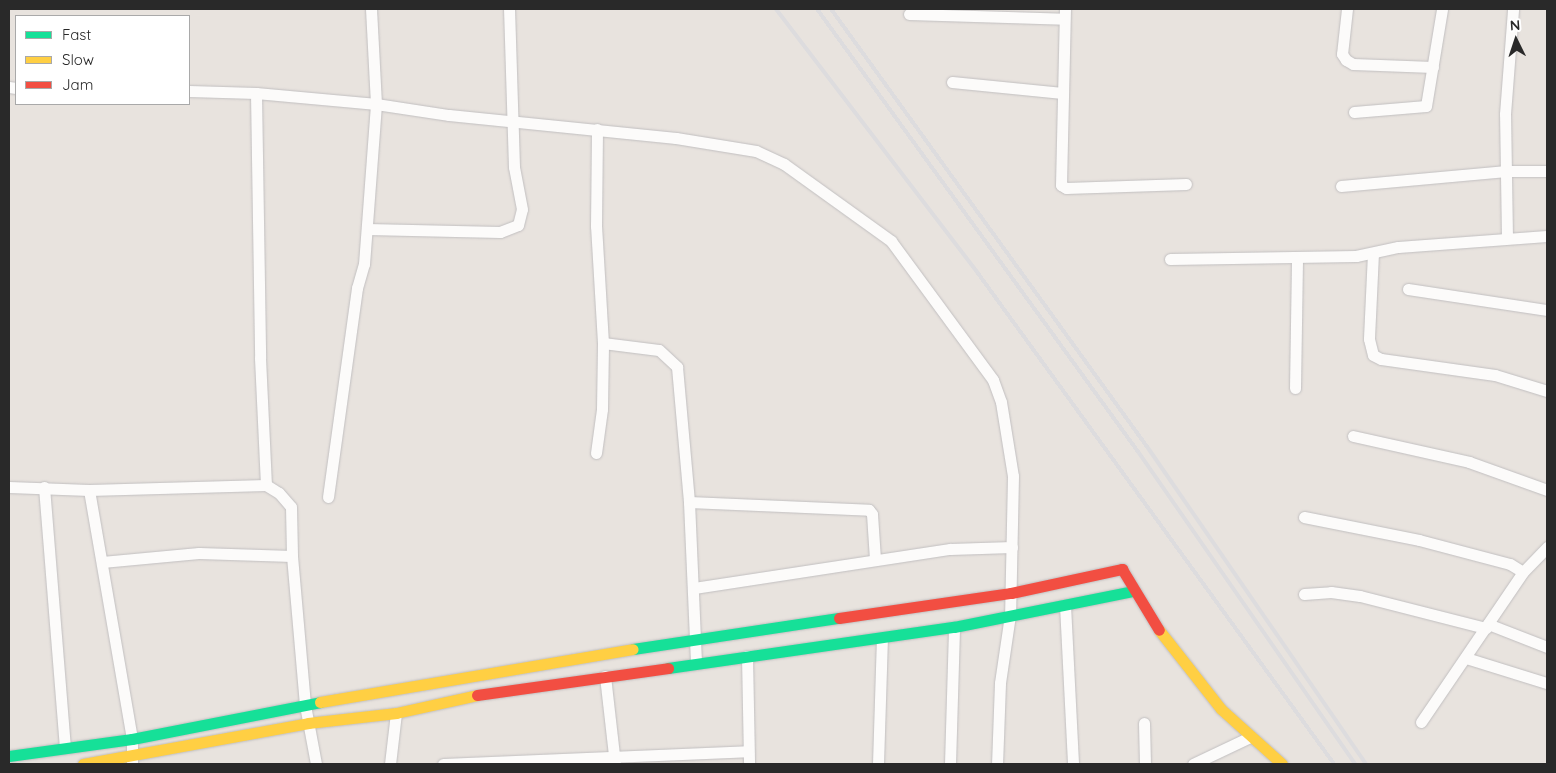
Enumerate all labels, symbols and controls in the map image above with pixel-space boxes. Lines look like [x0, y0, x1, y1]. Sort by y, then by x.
legend [15, 15, 190, 105]
north arrow [1491, 15, 1541, 65]
text: N [1509, 16, 1521, 34]
text: Fast [62, 25, 91, 44]
text: Slow [62, 50, 94, 69]
text: Jam [62, 75, 93, 94]

